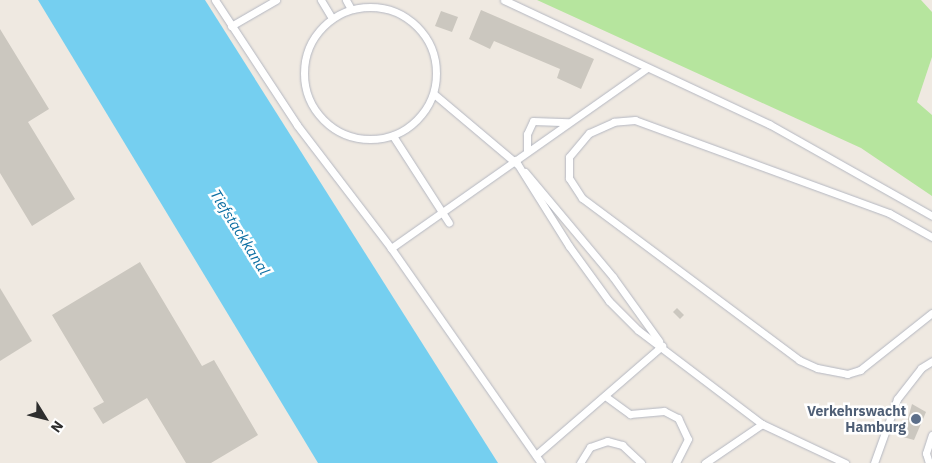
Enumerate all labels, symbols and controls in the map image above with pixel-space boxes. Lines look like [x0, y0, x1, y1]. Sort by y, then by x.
water label: Tiefstackkanal [207, 186, 273, 278]
north arrow [20, 393, 70, 443]
place label: Verkehrswacht Hamburg [807, 403, 906, 436]
marker: Verkehrswacht Hamburg [910, 413, 922, 425]
text: N [47, 417, 67, 436]

